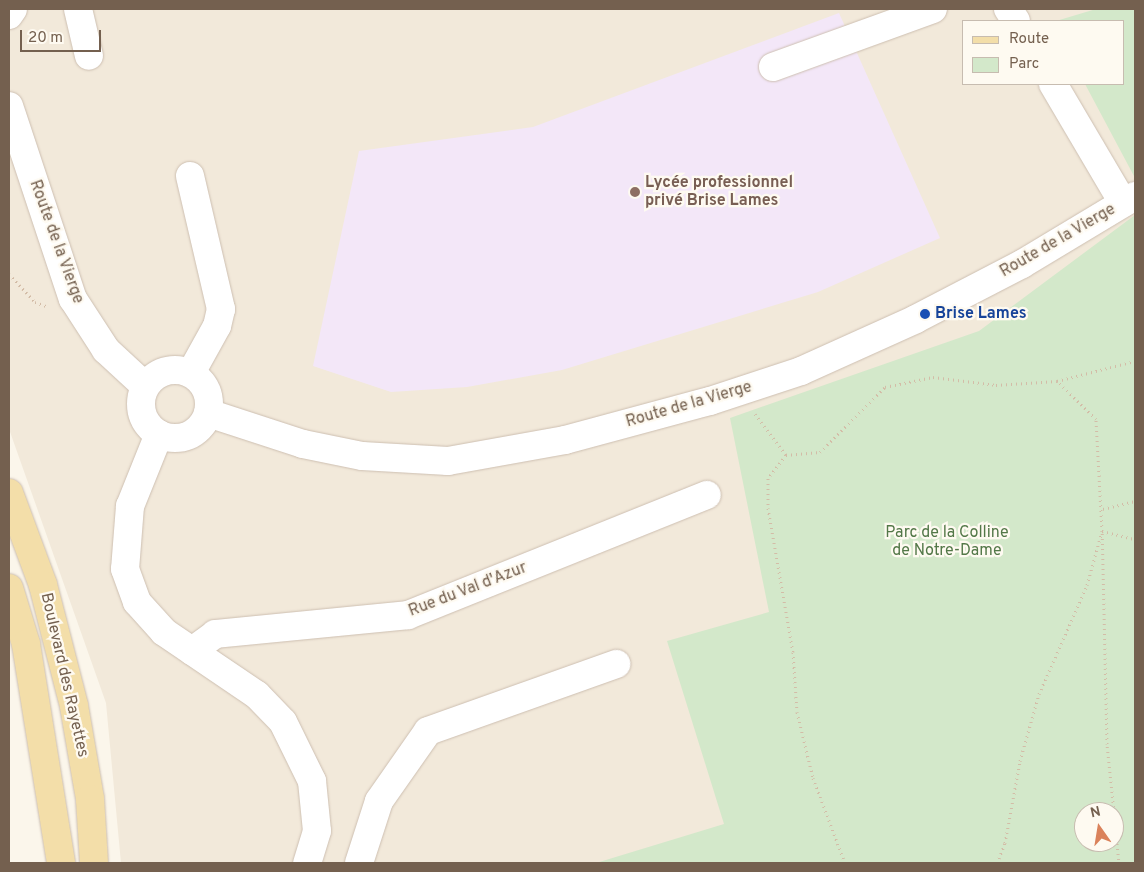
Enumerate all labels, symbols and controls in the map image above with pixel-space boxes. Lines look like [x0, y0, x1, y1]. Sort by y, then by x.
scale bar [22, 20, 104, 52]
legend [962, 20, 1124, 85]
text: 20 m [28, 29, 63, 48]
text: Route [1009, 30, 1049, 49]
text: Parc [1009, 55, 1039, 74]
place label: Lycée professionnel privé Brise Lames [645, 173, 793, 211]
street label: Route de la Vierge [25, 177, 87, 307]
marker: Lycée professionnel privé Brise Lames [629, 186, 641, 198]
street label: Route de la Vierge [997, 200, 1119, 282]
place label: Brise Lames [935, 304, 1027, 324]
marker: Brise Lames [919, 308, 931, 320]
street label: Route de la Vierge [623, 378, 755, 432]
park label: Parc de la Colline de Notre-Dame [885, 523, 1009, 561]
street label: Rue du Val d'Azur [406, 558, 530, 622]
street label: Boulevard des Rayettes [36, 591, 92, 759]
north arrow [1074, 802, 1124, 852]
text: N [1089, 803, 1103, 822]

